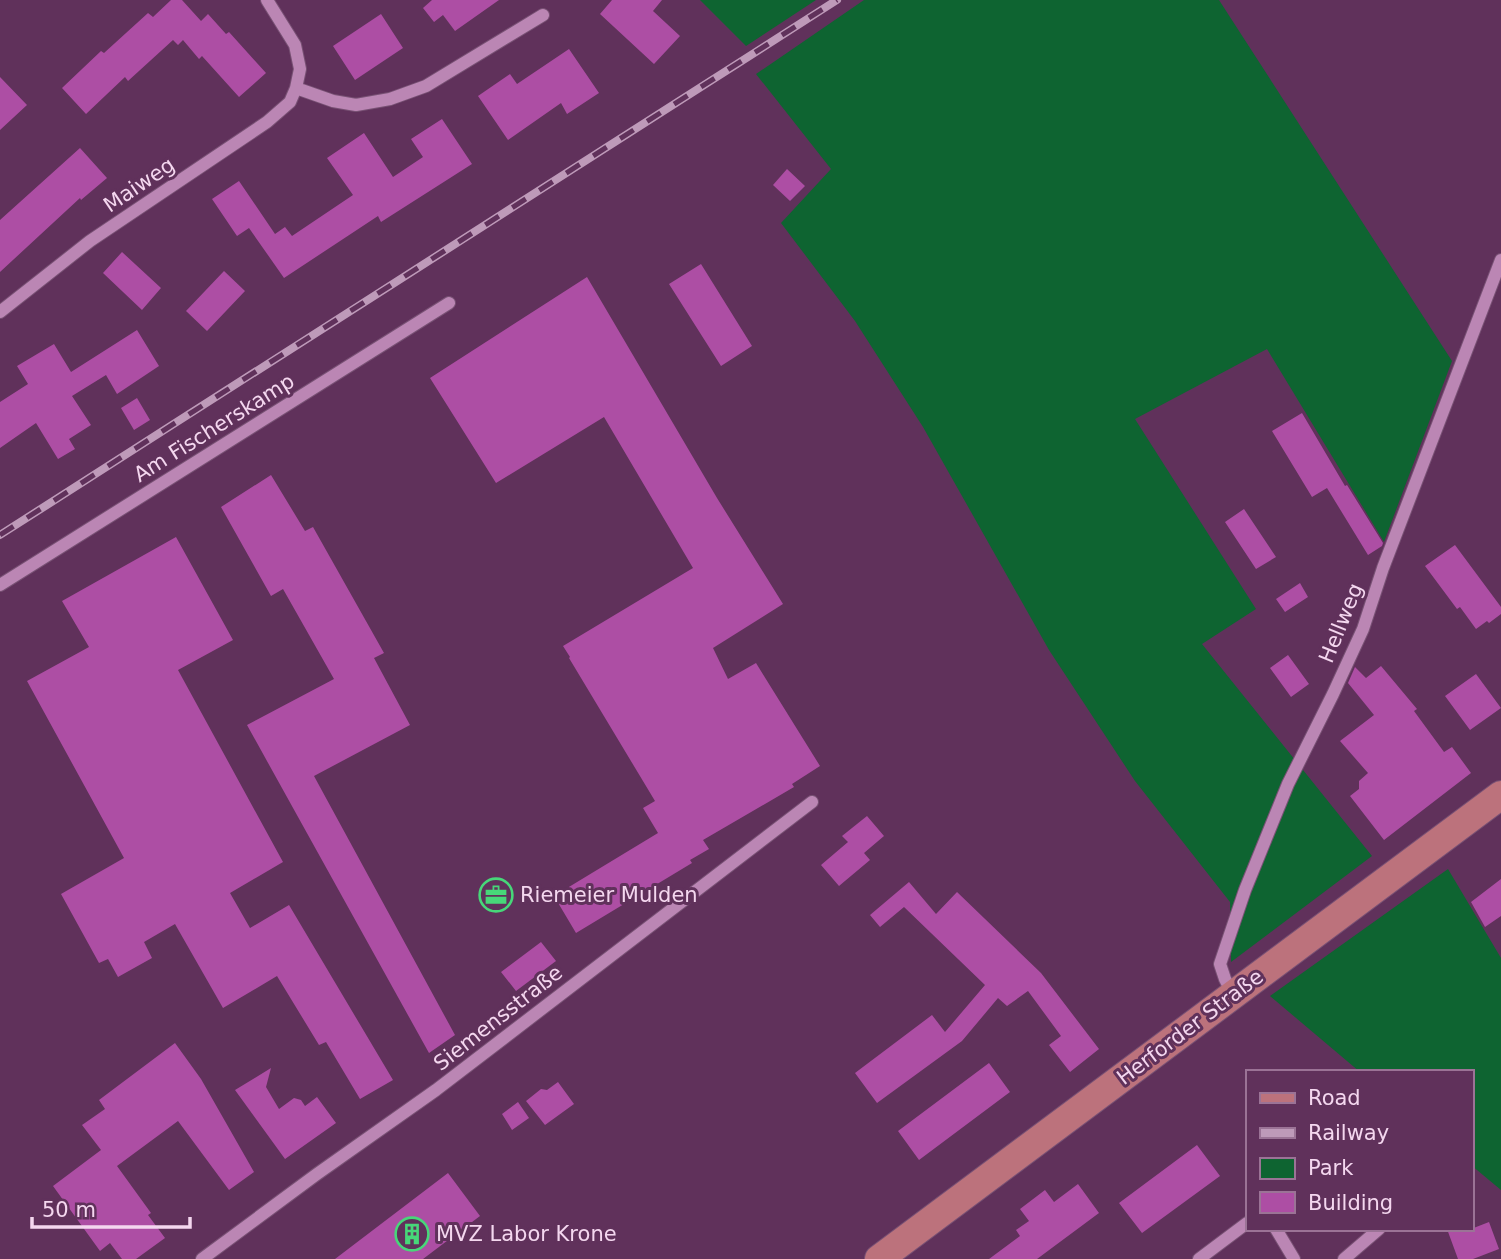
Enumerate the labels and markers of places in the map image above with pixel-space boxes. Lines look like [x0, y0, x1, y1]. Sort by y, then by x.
office icon: Riemeier Mulden [477, 876, 515, 914]
place label: Riemeier Mulden [520, 883, 698, 907]
building icon: MVZ Labor Krone [393, 1215, 431, 1253]
place label: MVZ Labor Krone [436, 1222, 617, 1246]

